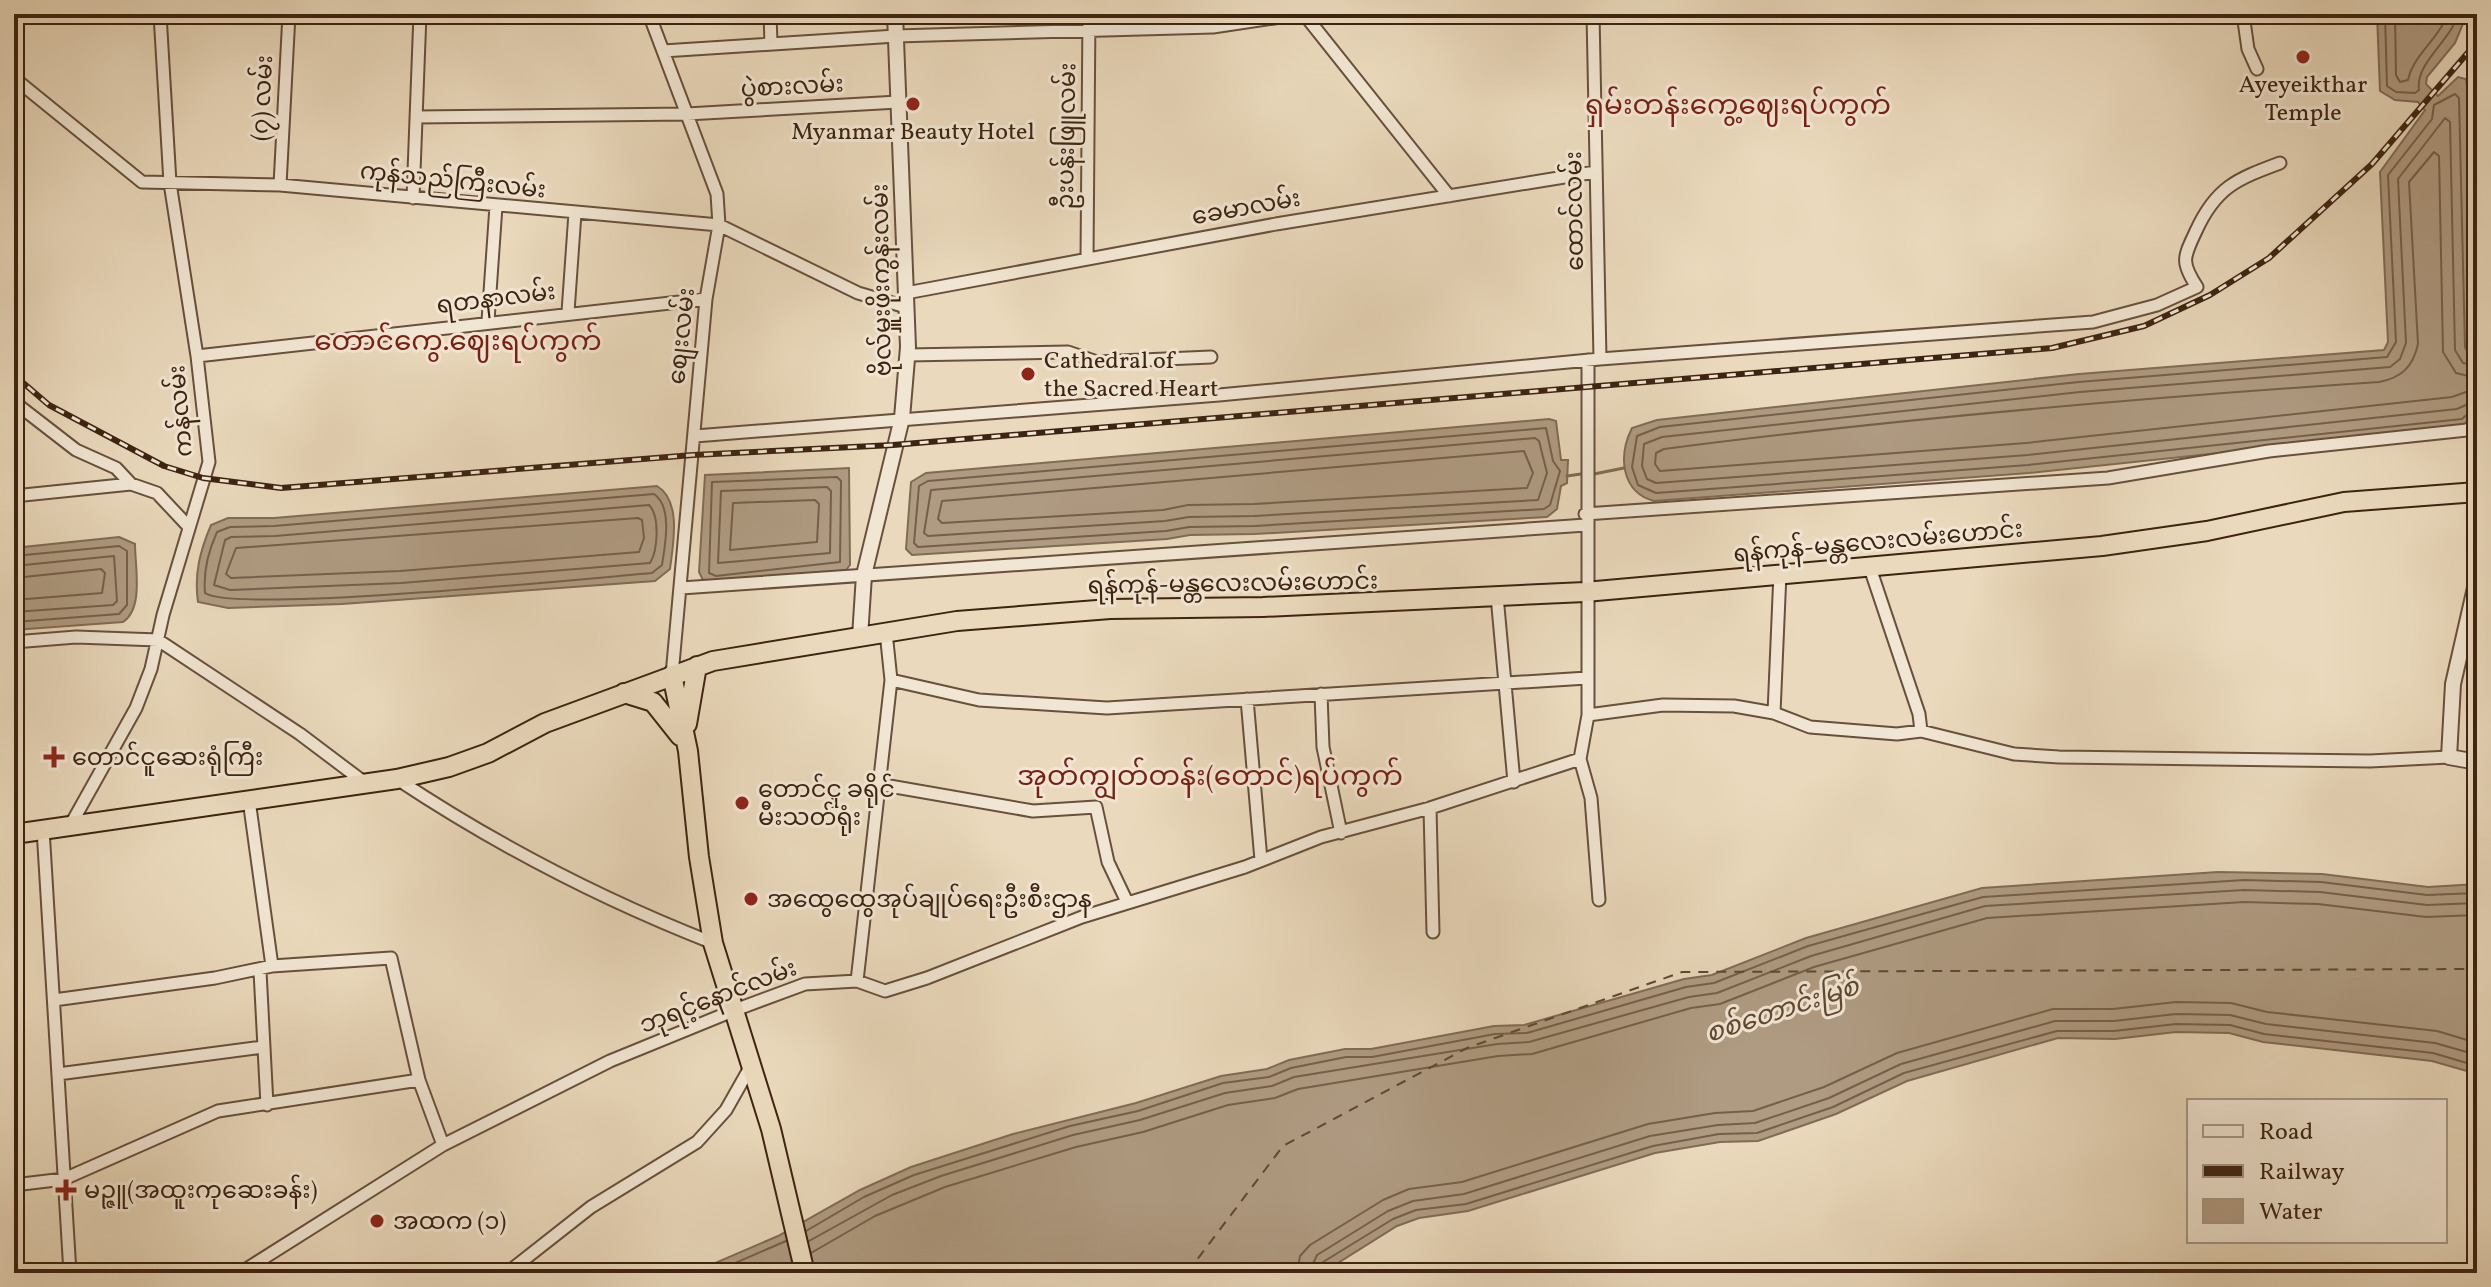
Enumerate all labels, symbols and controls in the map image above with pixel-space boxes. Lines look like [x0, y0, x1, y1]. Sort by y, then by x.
marker: Ayeyeikthar Temple [2294, 48, 2312, 66]
street label: (၇) လမ်း [244, 54, 283, 142]
street label: ဦးပန်းဖြူလမ်း [1049, 62, 1086, 210]
street label: ပွဲစားလမ်း [740, 67, 845, 108]
place label: Ayeyeikthar Temple [2239, 69, 2367, 131]
district label: ရှမ်းတန်းကွေ့ဈေးရပ်ကွက် [1585, 86, 1891, 127]
marker: Myanmar Beauty Hotel [904, 95, 922, 113]
place label: Myanmar Beauty Hotel [791, 116, 1035, 150]
street label: ထောင်လမ်း [1557, 151, 1594, 271]
street label: ကုန်သည်ကြီးလမ်း [358, 154, 547, 209]
street label: ခေမာလမ်း [1189, 182, 1303, 235]
street label: ဗိုလ်မှူးဖိုးကွန်းလမ်း [863, 183, 902, 377]
street label: ရတနာလမ်း [435, 275, 558, 324]
street label: စျေးလမ်း [660, 286, 705, 386]
district label: တောင်ကွေ.ဈေးရပ်ကွက် [314, 322, 602, 363]
place label: Cathedral of the Sacred Heart [1044, 345, 1218, 407]
street label: ကန်လမ်း [160, 363, 203, 458]
marker: Cathedral of the Sacred Heart [1019, 365, 1037, 383]
street label: ရန်ကုန်-မန္တလေးလမ်းဟောင်း [1732, 512, 2024, 573]
street label: ရန်ကုန်-မန္တလေးလမ်းဟောင်း [1087, 564, 1379, 605]
place label: တောင်ငူဆေးရုံကြီး [72, 741, 263, 776]
marker: တောင်ငူဆေးရုံကြီး [43, 746, 65, 768]
district label: အုတ်ကျွတ်တန်း(တောင်)ရပ်ကွက် [1017, 757, 1403, 800]
place label: တောင်ငူ ခရိုင် မီးသတ်ရုံး [758, 773, 895, 836]
marker: တောင်ငူ ခရိုင် မီးသတ်ရုံး [733, 794, 751, 812]
place label: အထွေထွေအုပ်ချုပ်ရေးဦးစီးဌာန [767, 883, 1092, 918]
marker: အထွေထွေအုပ်ချုပ်ရေးဦးစီးဌာန [742, 890, 760, 908]
street label: ဘုရင့်နောင်လမ်း [635, 951, 802, 1043]
water label: စစ်တောင်းမြစ် [1701, 967, 1867, 1055]
legend [2187, 1099, 2447, 1243]
text: Road [2259, 1116, 2313, 1150]
text: Railway [2259, 1156, 2345, 1190]
place label: မဉ္ဇူ(အထူးကုဆေးခန်း) [84, 1174, 317, 1209]
marker: မဉ္ဇူ(အထူးကုဆေးခန်း) [55, 1179, 77, 1201]
text: Water [2259, 1196, 2323, 1230]
place label: အထက (၁) [393, 1206, 506, 1240]
marker: အထက (၁) [368, 1212, 386, 1230]

